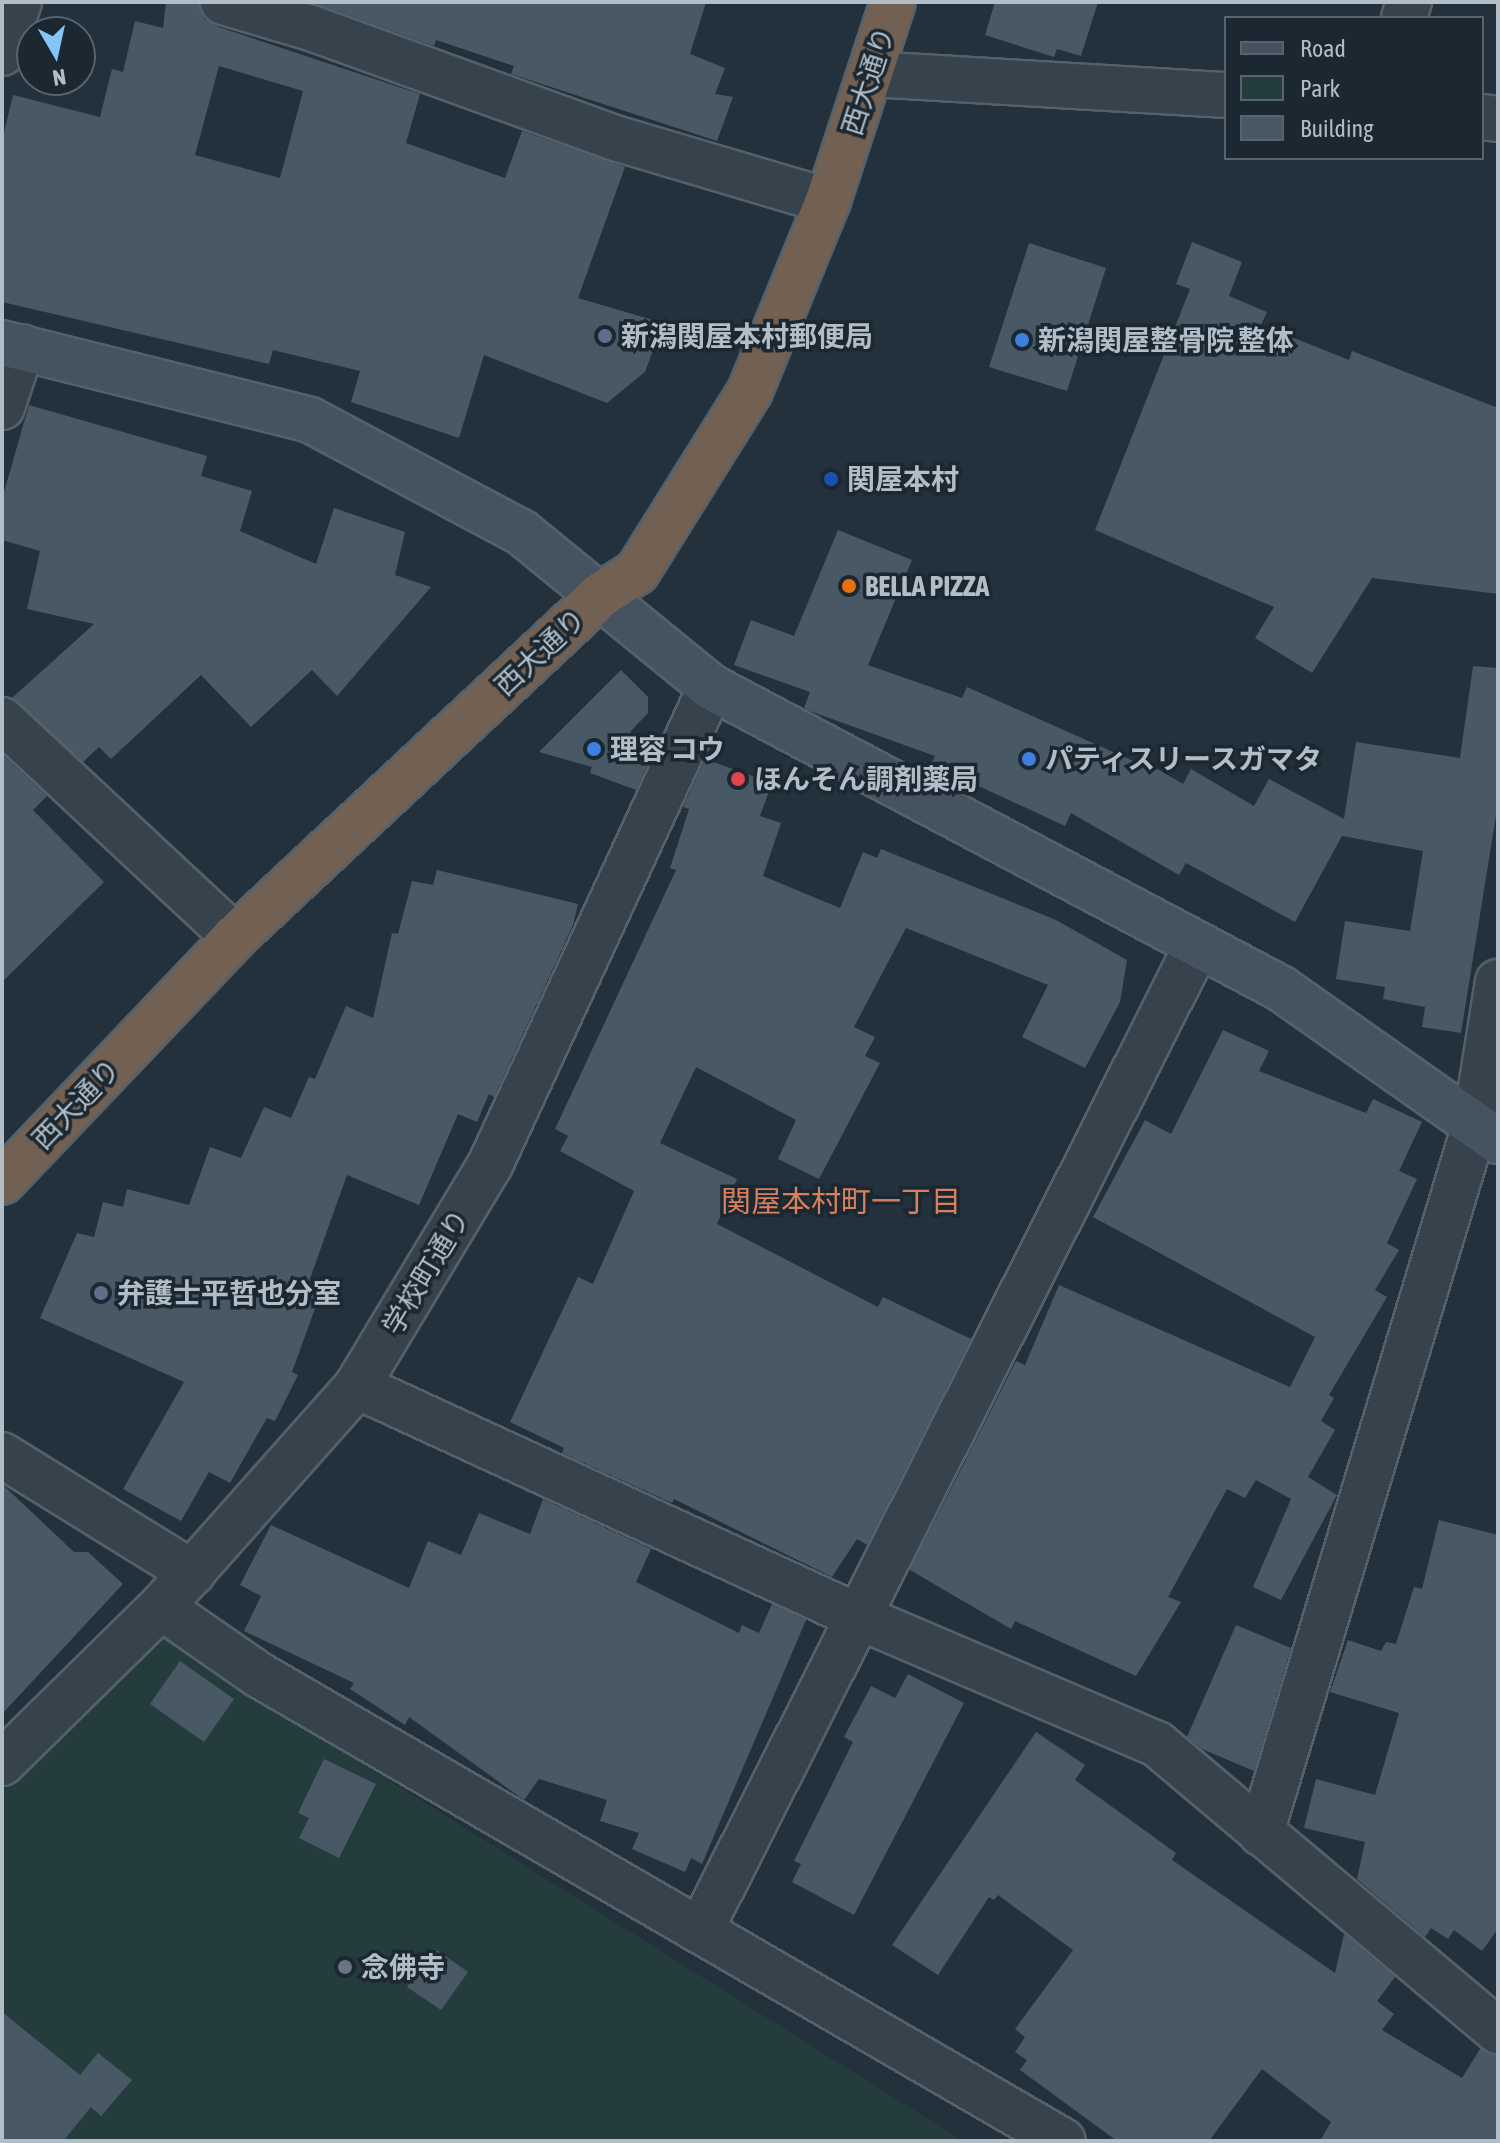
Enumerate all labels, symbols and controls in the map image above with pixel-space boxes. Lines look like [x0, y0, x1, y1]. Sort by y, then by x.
north arrow [16, 16, 96, 96]
legend [1224, 16, 1484, 160]
street label: 西大通り [835, 23, 901, 139]
text: Road [1300, 35, 1346, 62]
text: N [51, 64, 68, 92]
text: Park [1300, 75, 1340, 102]
text: Building [1300, 115, 1373, 142]
place label: 新潟関屋本村郵便局 [621, 319, 873, 353]
place label: 新潟関屋整骨院 整体 [1038, 323, 1294, 357]
marker: 新潟関屋本村郵便局 [596, 327, 614, 345]
marker: 新潟関屋整骨院 整体 [1013, 331, 1031, 349]
place label: 関屋本村 [847, 462, 959, 496]
marker: 関屋本村 [822, 470, 840, 488]
place label: BELLA PIZZA [865, 569, 989, 603]
marker: BELLA PIZZA [840, 577, 858, 595]
street label: 西大通り [488, 602, 592, 702]
place label: 理容 コウ [610, 732, 726, 766]
marker: 理容 コウ [585, 740, 603, 758]
place label: パティスリースガマタ [1045, 742, 1325, 776]
marker: パティスリースガマタ [1020, 750, 1038, 768]
place label: ほんそん調剤薬局 [754, 762, 978, 796]
marker: ほんそん調剤薬局 [729, 770, 747, 788]
street label: 西大通り [25, 1052, 127, 1156]
district label: 関屋本村町一丁目 [721, 1183, 961, 1219]
street label: 学校町通り [376, 1203, 476, 1341]
place label: 弁護士平哲也分室 [117, 1276, 341, 1310]
marker: 弁護士平哲也分室 [92, 1284, 110, 1302]
place label: 念佛寺 [361, 1950, 445, 1984]
marker: 念佛寺 [336, 1958, 354, 1976]

